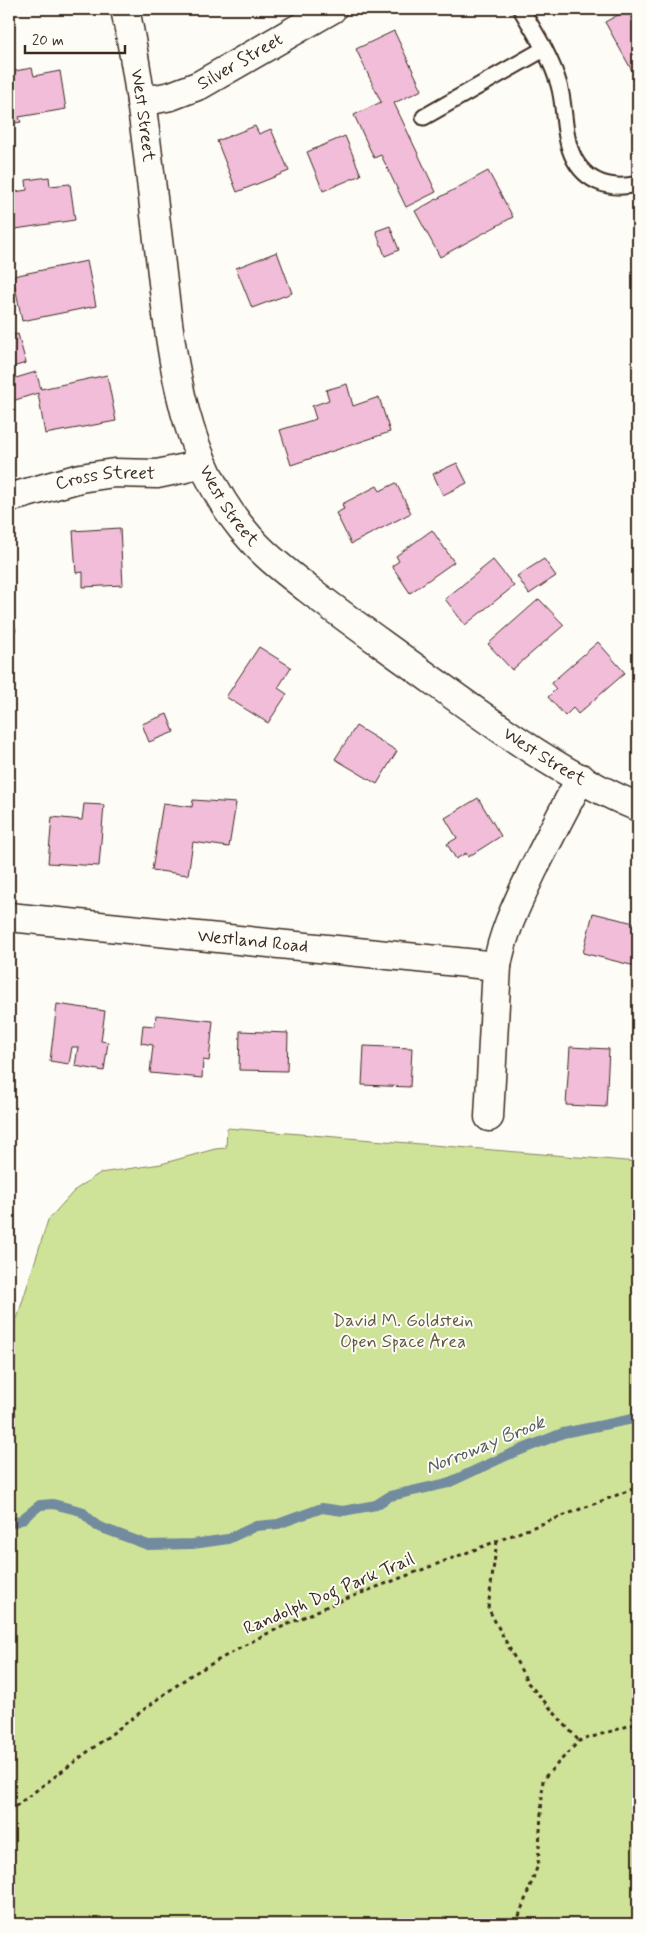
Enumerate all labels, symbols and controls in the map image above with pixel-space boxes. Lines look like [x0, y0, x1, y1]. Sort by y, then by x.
scale bar [25, 22, 125, 54]
street label: Silver Street [193, 28, 288, 96]
text: 20 m [32, 31, 64, 51]
street label: West Street [124, 67, 161, 164]
street label: Cross Street [53, 461, 155, 496]
street label: West Street [193, 461, 265, 552]
street label: West Street [498, 722, 590, 792]
street label: Westland Road [196, 924, 309, 959]
park label: David M. Goldstein Open Space Area [333, 1309, 473, 1354]
water label: Norroway Brook [422, 1409, 550, 1480]
street label: Randolph Dog Park Trail [240, 1547, 419, 1643]

